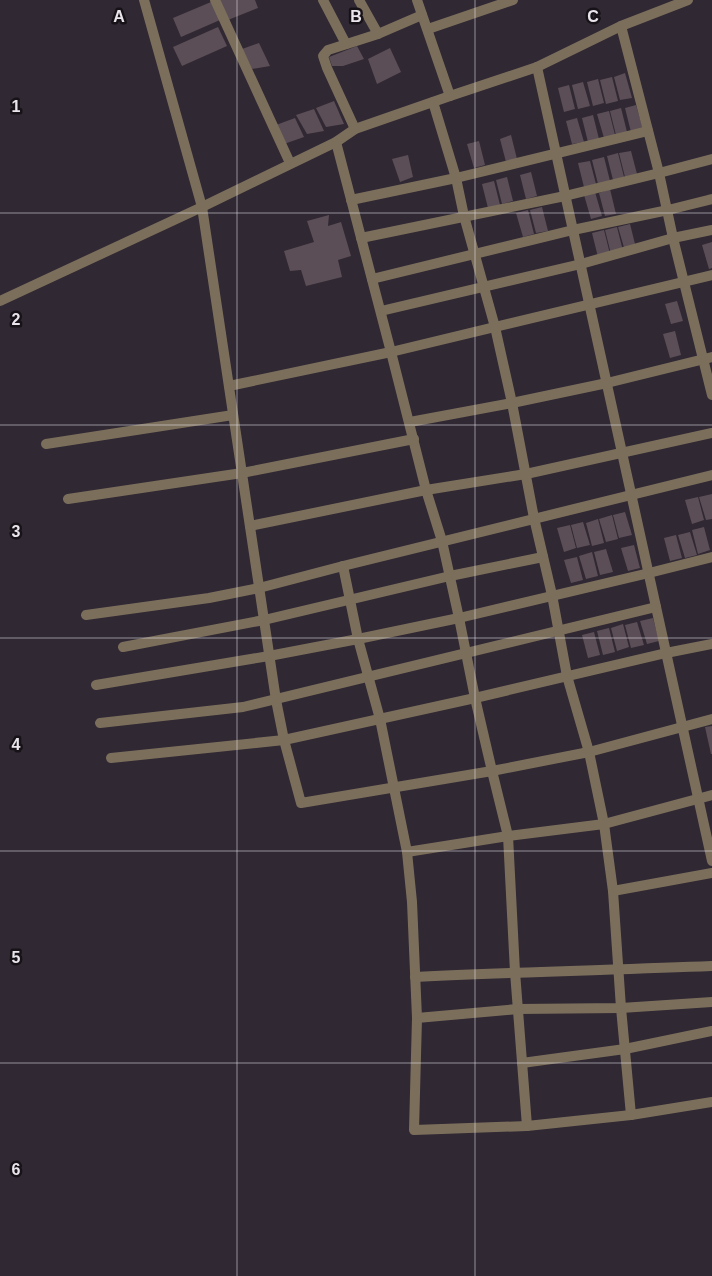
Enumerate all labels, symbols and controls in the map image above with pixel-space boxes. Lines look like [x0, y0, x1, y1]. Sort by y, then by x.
text: A [113, 8, 125, 25]
text: B [350, 8, 362, 25]
text: C [587, 8, 599, 25]
text: 1 [12, 98, 21, 115]
text: 2 [12, 311, 21, 328]
text: 3 [12, 523, 21, 540]
text: 4 [12, 736, 21, 753]
text: 5 [12, 949, 21, 966]
text: 6 [12, 1161, 21, 1178]

